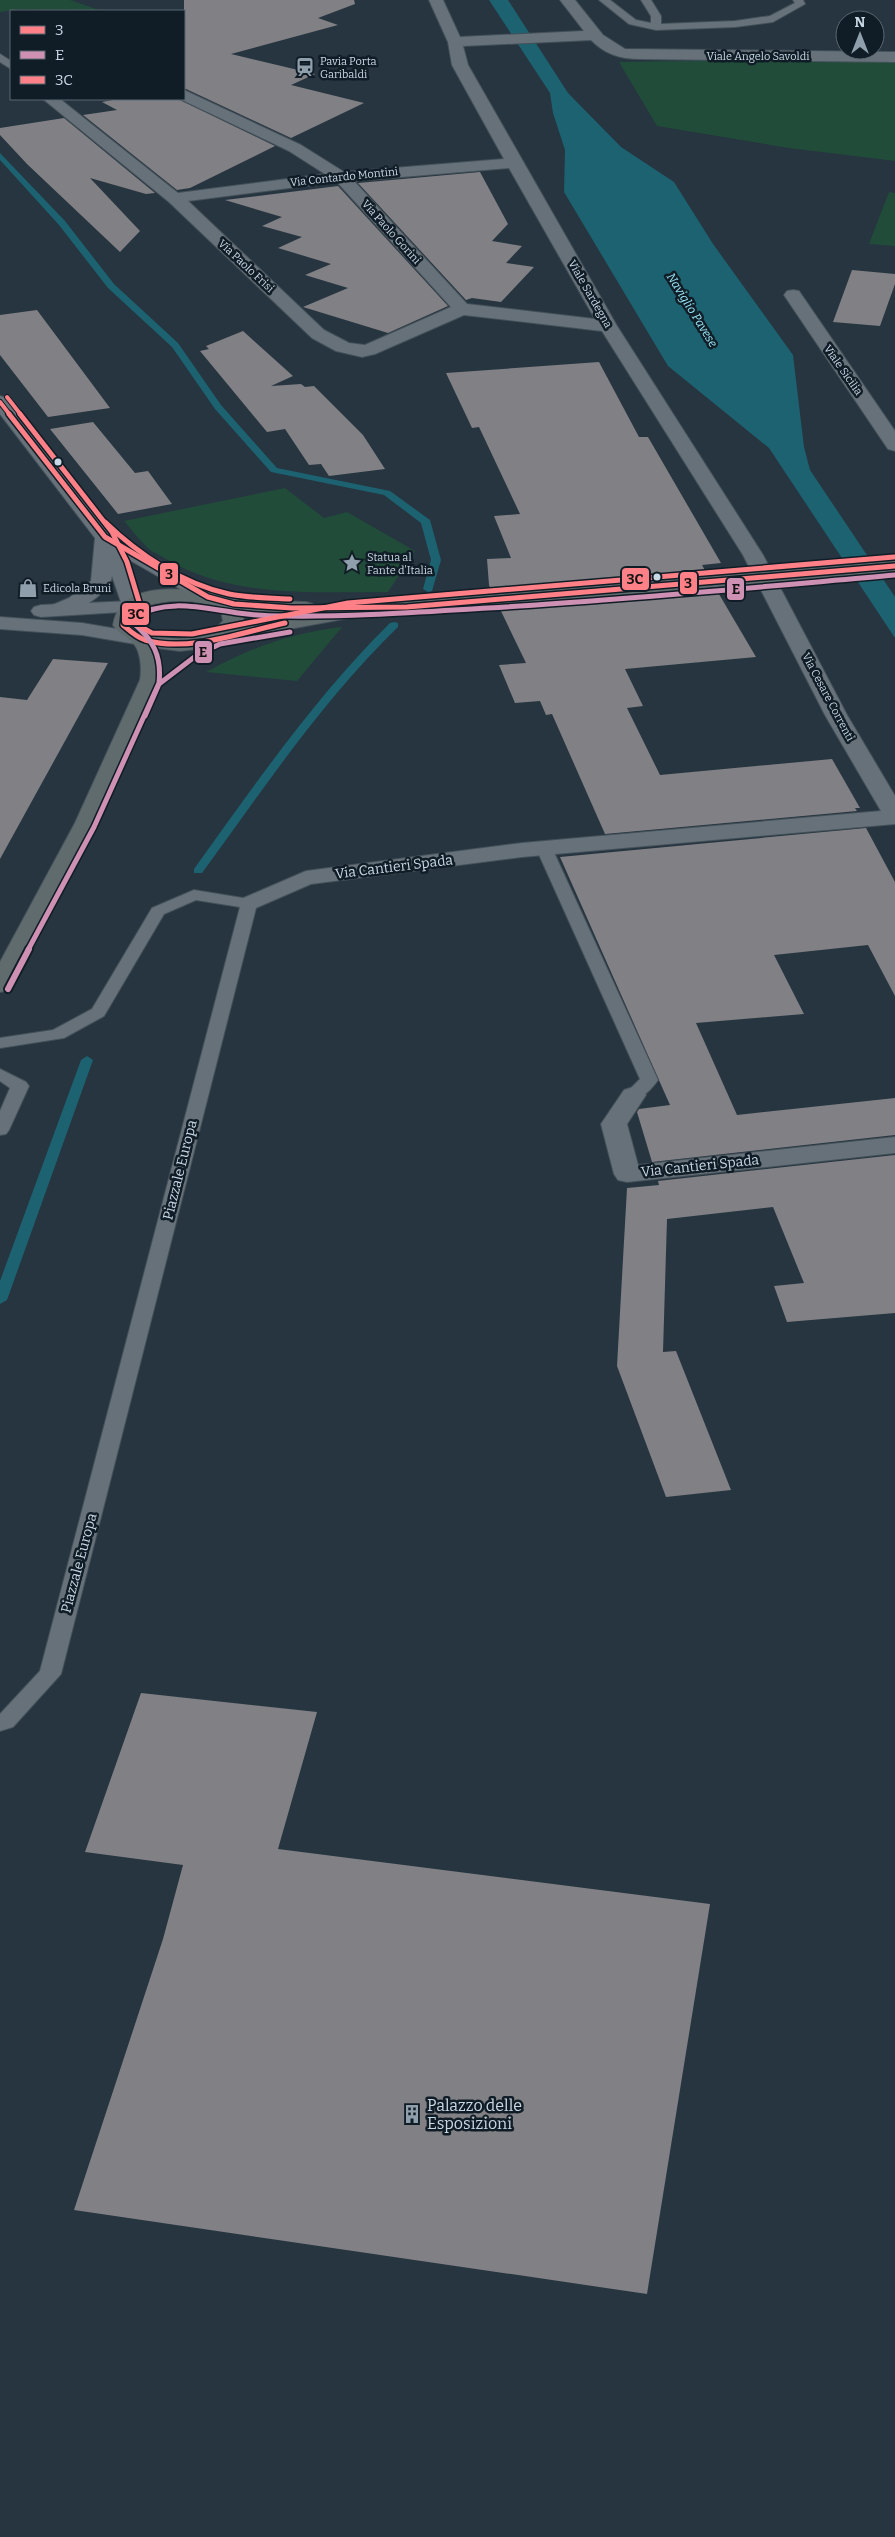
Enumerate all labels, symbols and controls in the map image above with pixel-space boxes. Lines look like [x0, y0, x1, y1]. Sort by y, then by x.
legend [10, 10, 185, 100]
north arrow [835, 10, 885, 60]
text: N [855, 14, 866, 31]
text: 3 [55, 21, 64, 39]
text: E [55, 46, 64, 64]
street label: Viale Angelo Savoldi [707, 50, 810, 63]
place label: Pavia Porta Garibaldi [320, 55, 377, 81]
station icon: Pavia Porta Garibaldi [294, 56, 316, 78]
text: 3C [55, 71, 73, 89]
street label: Via Contardo Montini [289, 165, 399, 189]
street label: Via Paolo Gorini [359, 197, 424, 267]
street label: Via Paolo Frisi [215, 237, 277, 296]
street label: Viale Sardegna [565, 258, 615, 330]
water label: Naviglio Pavese [664, 270, 720, 350]
street label: Viale Sicilia [821, 342, 865, 398]
unlabelled marker [53, 457, 63, 467]
place label: Statua al Fante d'Italia [367, 551, 433, 577]
place icon: Statua al Fante d'Italia [341, 552, 363, 574]
line badge: 3 [159, 562, 179, 586]
text: 3 [165, 566, 173, 583]
line badge: 3C [621, 567, 650, 591]
text: 3C [627, 571, 644, 588]
line badge: 3 [679, 571, 698, 595]
unlabelled marker [652, 572, 662, 582]
text: 3 [684, 575, 692, 592]
shop icon: Edicola Bruni [17, 577, 39, 599]
line badge: E [726, 577, 745, 601]
text: E [732, 581, 740, 598]
place label: Edicola Bruni [43, 582, 112, 595]
line badge: 3C [121, 602, 150, 626]
text: 3C [128, 606, 145, 623]
line badge: E [194, 640, 213, 664]
text: E [199, 644, 207, 661]
street label: Via Cesare Correnti [799, 651, 857, 744]
street label: Via Cantieri Spada [334, 851, 454, 883]
street label: Piazzale Europa [159, 1118, 201, 1222]
street label: Via Cantieri Spada [640, 1151, 760, 1181]
street label: Piazzale Europa [58, 1511, 101, 1615]
place label: Palazzo delle Esposizioni [427, 2096, 522, 2133]
building icon: Palazzo delle Esposizioni [401, 2103, 423, 2125]

